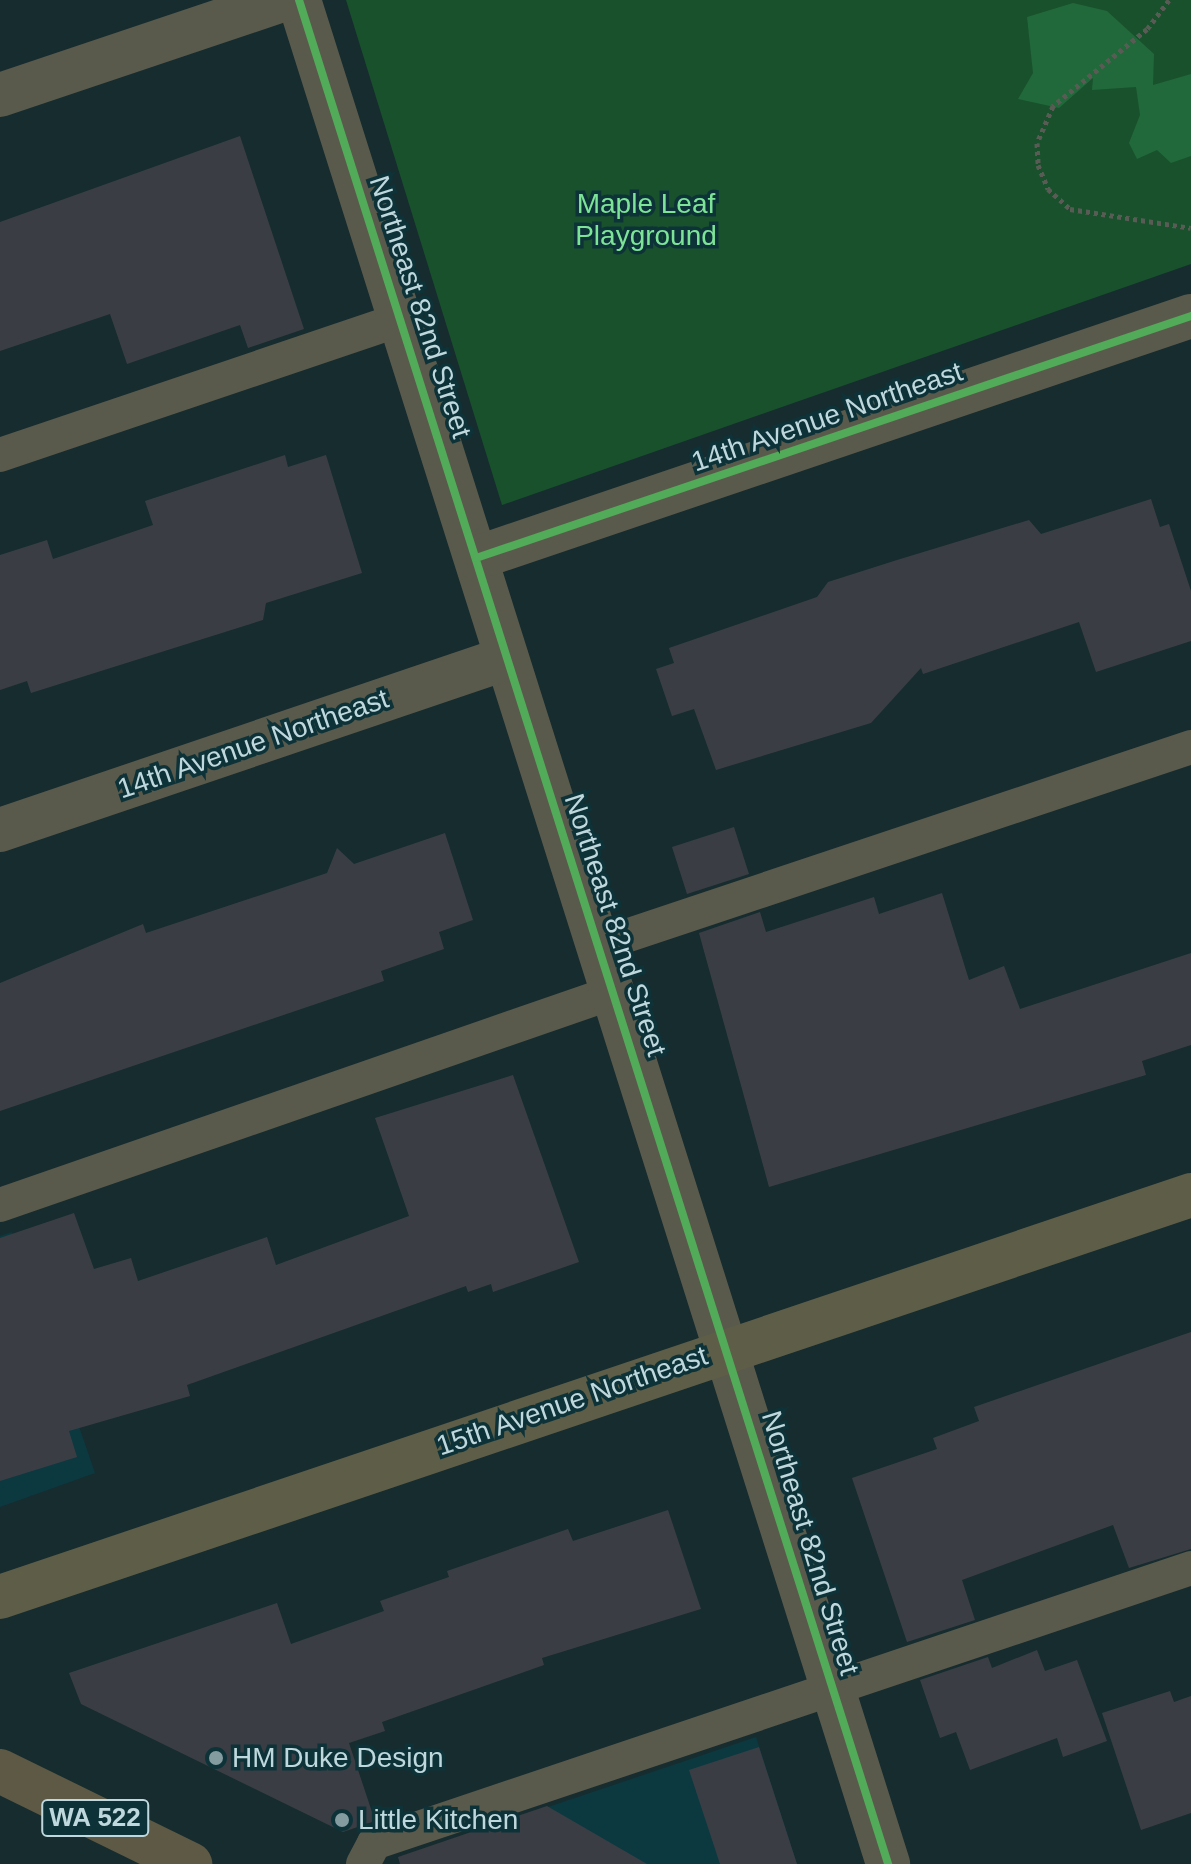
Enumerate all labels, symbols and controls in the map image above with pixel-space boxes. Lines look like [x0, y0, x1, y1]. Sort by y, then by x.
street label: Northeast 82nd Street [362, 172, 478, 442]
park label: Maple Leaf Playground [575, 187, 717, 253]
street label: 14th Avenue Northeast [686, 355, 968, 479]
street label: 14th Avenue Northeast [112, 682, 394, 806]
street label: Northeast 82nd Street [557, 790, 673, 1060]
street label: 15th Avenue Northeast [431, 1339, 713, 1463]
street label: Northeast 82nd Street [754, 1407, 866, 1679]
place label: HM Duke Design [232, 1741, 444, 1775]
marker: HM Duke Design [207, 1749, 225, 1767]
road number: WA 522 [39, 1796, 151, 1840]
place label: Little Kitchen [358, 1803, 518, 1837]
marker: Little Kitchen [333, 1811, 351, 1829]

